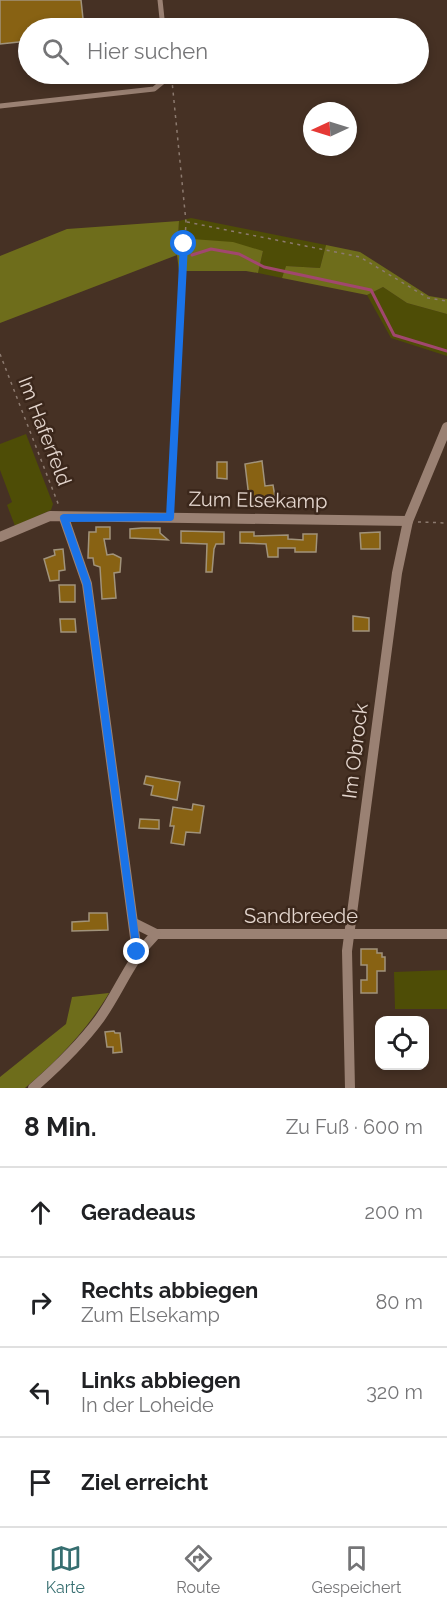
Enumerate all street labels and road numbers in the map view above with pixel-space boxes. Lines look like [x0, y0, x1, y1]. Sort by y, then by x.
street label: Im Haferfeld [13, 373, 77, 489]
street label: Zum Elsekamp [188, 487, 328, 513]
street label: Im Obrock [337, 702, 373, 800]
street label: Sandbreede [244, 904, 358, 928]

